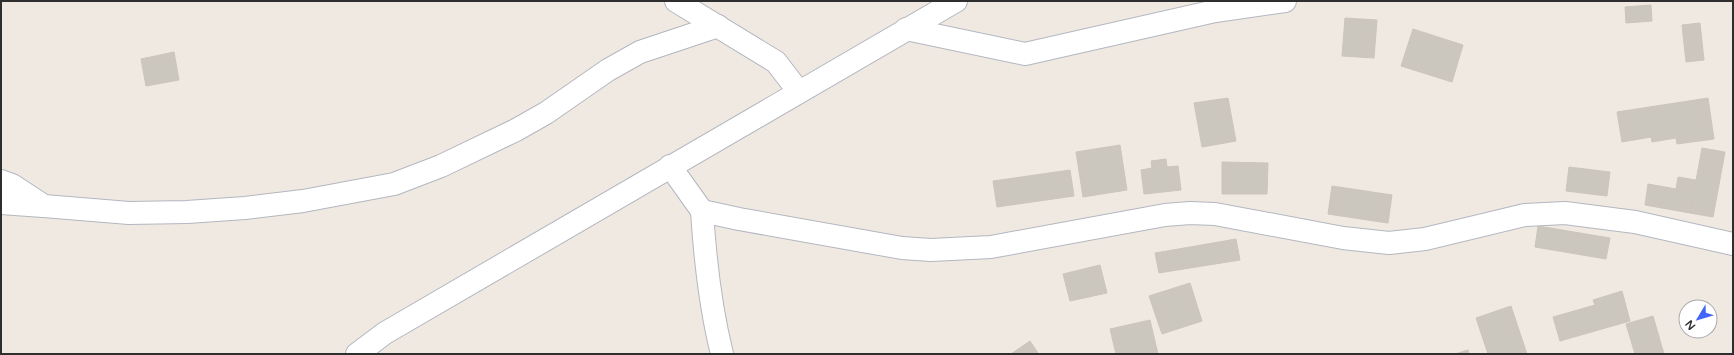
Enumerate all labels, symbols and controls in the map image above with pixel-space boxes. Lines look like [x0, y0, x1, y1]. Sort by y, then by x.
north arrow [1678, 299, 1718, 339]
text: N [1683, 317, 1698, 332]

